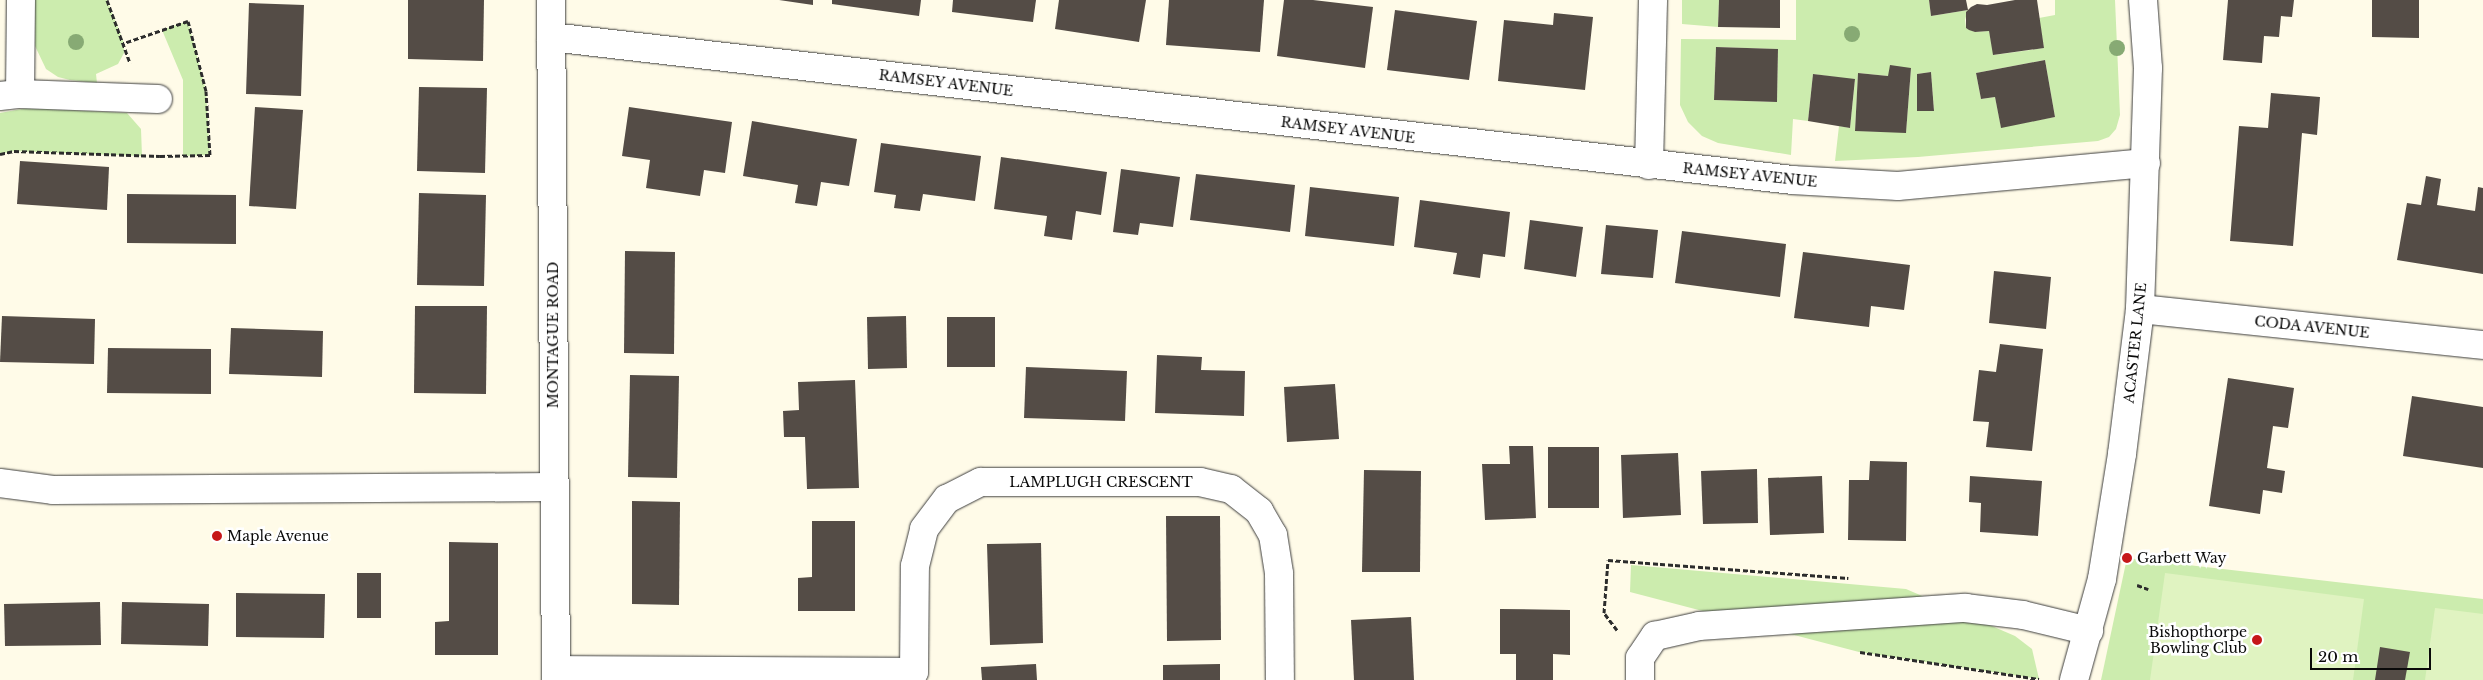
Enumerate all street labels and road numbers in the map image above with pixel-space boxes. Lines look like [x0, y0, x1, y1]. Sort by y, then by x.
street label: RAMSEY AVENUE [877, 66, 1015, 100]
street label: RAMSEY AVENUE [1279, 113, 1417, 147]
street label: RAMSEY AVENUE [1681, 160, 1819, 190]
street label: MONTAGUE ROAD [545, 262, 561, 408]
street label: ACASTER LANE [2120, 282, 2150, 404]
street label: CODA AVENUE [2253, 313, 2371, 341]
street label: LAMPLUGH CRESCENT [1009, 474, 1193, 490]

